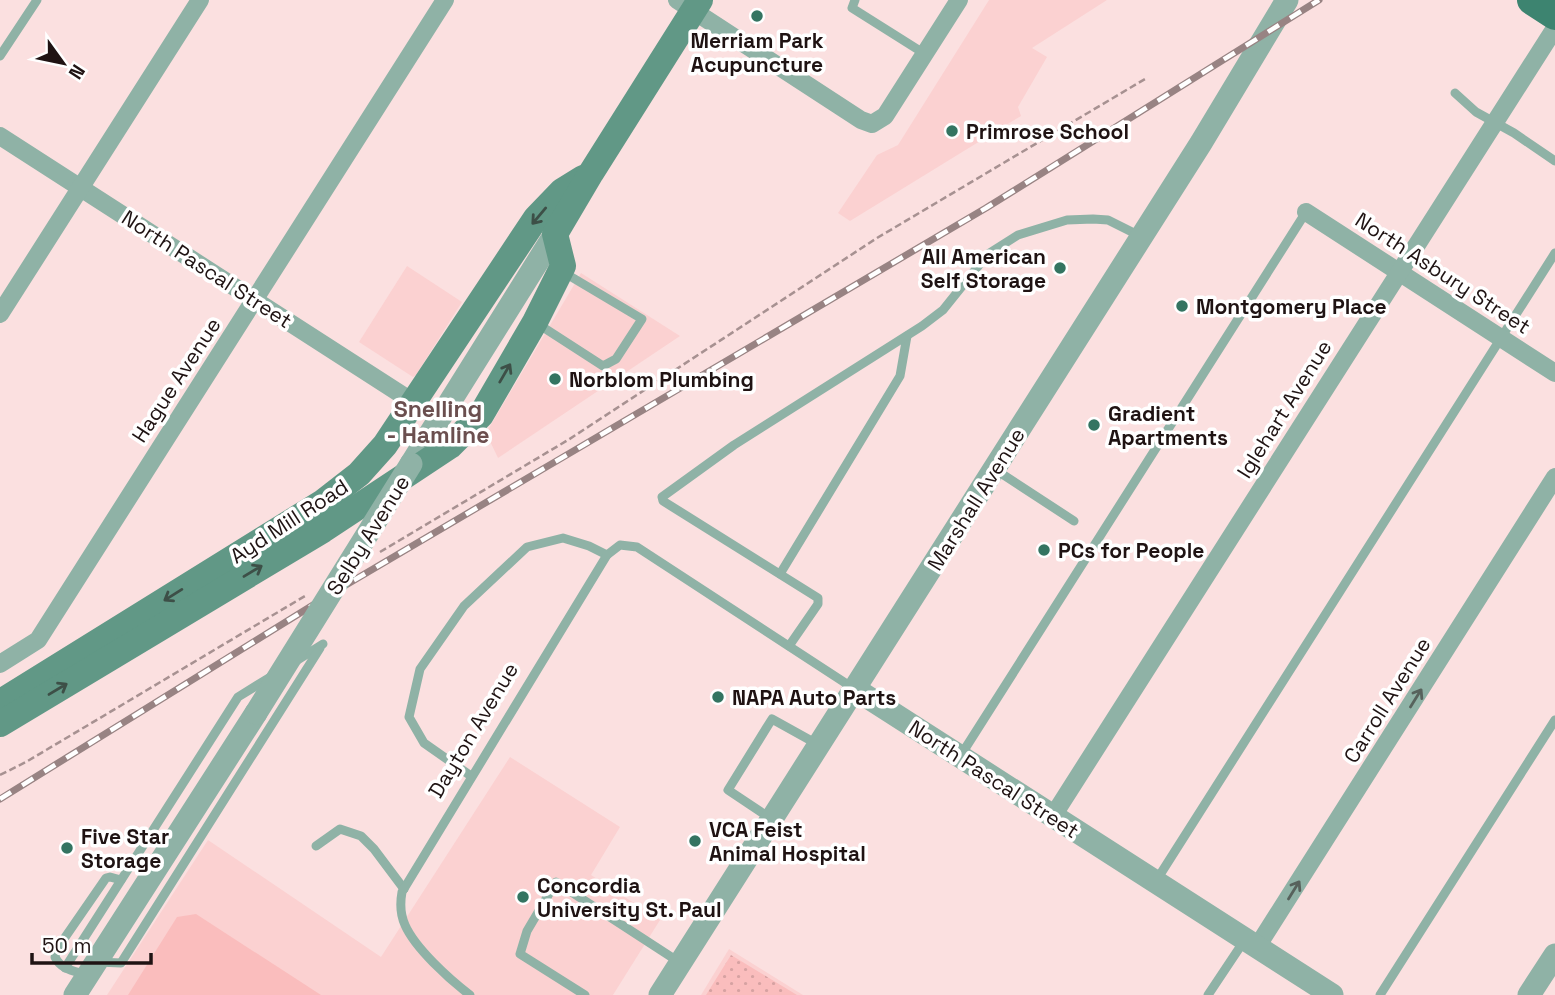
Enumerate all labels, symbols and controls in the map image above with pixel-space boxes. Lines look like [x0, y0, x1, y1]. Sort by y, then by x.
marker: Merriam Park Acupuncture [749, 8, 765, 24]
place label: Merriam Park Acupuncture [690, 27, 824, 78]
north arrow [28, 28, 98, 98]
text: N [63, 60, 91, 84]
place label: Primrose School [966, 118, 1129, 145]
marker: Primrose School [944, 123, 960, 139]
street label: North Pascal Street [117, 204, 297, 334]
street label: North Asbury Street [1350, 206, 1536, 340]
one-way arrow [531, 207, 547, 225]
place label: All American Self Storage [921, 243, 1046, 294]
marker: All American Self Storage [1052, 260, 1068, 276]
place label: Montgomery Place [1196, 293, 1387, 320]
marker: Montgomery Place [1174, 298, 1190, 314]
street label: Hague Avenue [126, 312, 226, 448]
street label: Iglehart Avenue [1231, 335, 1337, 483]
one-way arrow [498, 364, 512, 384]
place label: Norblom Plumbing [569, 366, 754, 393]
marker: Norblom Plumbing [547, 371, 563, 387]
district label: Snelling - Hamline [387, 394, 489, 450]
place label: Gradient Apartments [1108, 400, 1228, 451]
marker: Gradient Apartments [1086, 417, 1102, 433]
street label: Marshall Avenue [921, 422, 1031, 576]
street label: Selby Avenue [320, 470, 416, 600]
street label: Ayd Mill Road [225, 473, 353, 569]
place label: PCs for People [1058, 537, 1204, 564]
marker: PCs for People [1036, 542, 1052, 558]
one-way arrow [243, 564, 263, 578]
one-way arrow [163, 589, 183, 603]
street label: Carroll Avenue [1338, 632, 1436, 768]
street label: Dayton Avenue [422, 657, 524, 803]
one-way arrow [48, 681, 68, 695]
place label: NAPA Auto Parts [732, 684, 896, 711]
one-way arrow [1409, 688, 1423, 708]
marker: NAPA Auto Parts [710, 689, 726, 705]
street label: North Pascal Street [904, 714, 1084, 844]
place label: VCA Feist Animal Hospital [709, 816, 866, 867]
place label: Five Star Storage [81, 823, 169, 874]
marker: VCA Feist Animal Hospital [687, 833, 703, 849]
marker: Five Star Storage [59, 840, 75, 856]
place label: Concordia University St. Paul [537, 872, 722, 923]
one-way arrow [1287, 880, 1301, 900]
marker: Concordia University St. Paul [515, 889, 531, 905]
scale bar [32, 922, 150, 966]
text: 50 m [42, 932, 92, 959]

